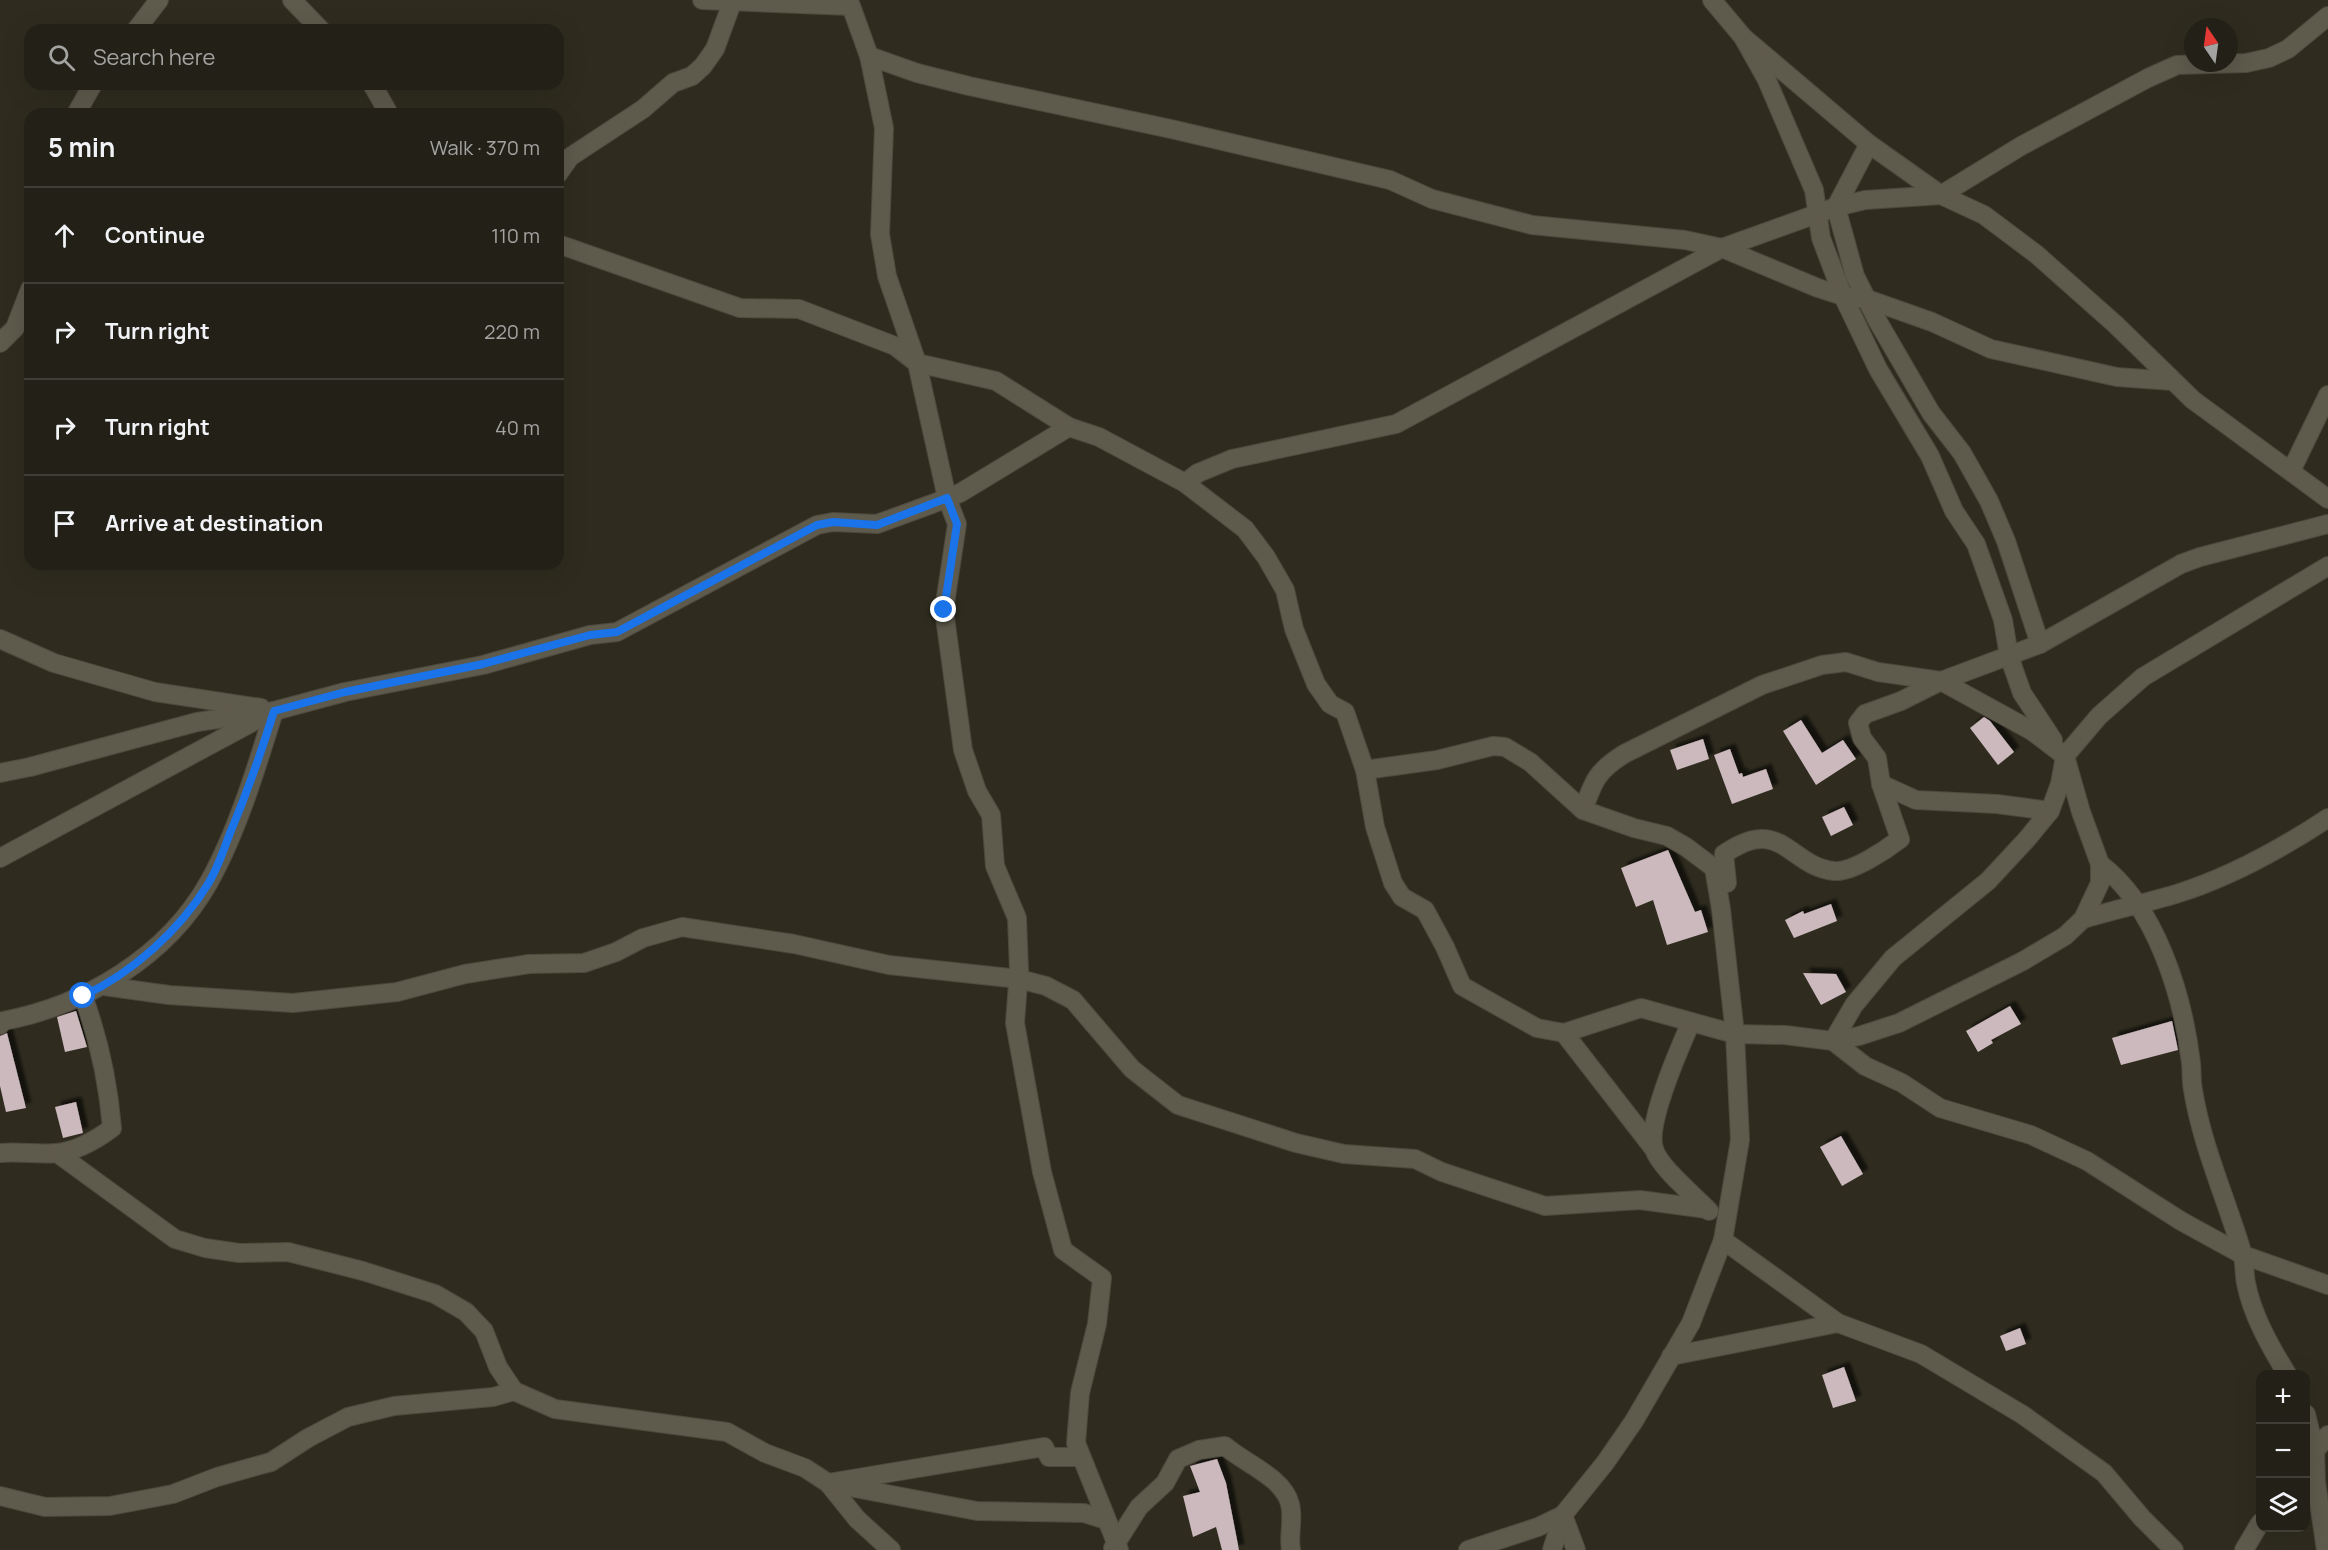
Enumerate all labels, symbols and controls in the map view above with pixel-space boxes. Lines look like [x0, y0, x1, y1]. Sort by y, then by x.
north arrow [2184, 18, 2238, 72]
search box [24, 24, 564, 90]
icon: search [45, 41, 78, 74]
text: Search here [93, 42, 215, 72]
text: 5 min [48, 129, 115, 165]
text: Walk · 370 m [430, 134, 540, 161]
icon: ahead [48, 219, 81, 252]
text: Continue [105, 220, 205, 250]
text: 110 m [491, 222, 540, 249]
icon: right [48, 315, 81, 348]
text: Turn right [105, 316, 210, 346]
text: 220 m [484, 318, 540, 345]
icon: right [48, 411, 81, 444]
text: Turn right [105, 412, 210, 442]
text: 40 m [495, 414, 540, 441]
icon: arrive [48, 507, 81, 540]
text: Arrive at destination [105, 508, 323, 538]
route end [930, 596, 956, 622]
route start [69, 982, 95, 1008]
map controls [2256, 1370, 2310, 1532]
button: + [2256, 1370, 2310, 1424]
button: − [2256, 1424, 2310, 1478]
button: layers [2256, 1478, 2310, 1532]

